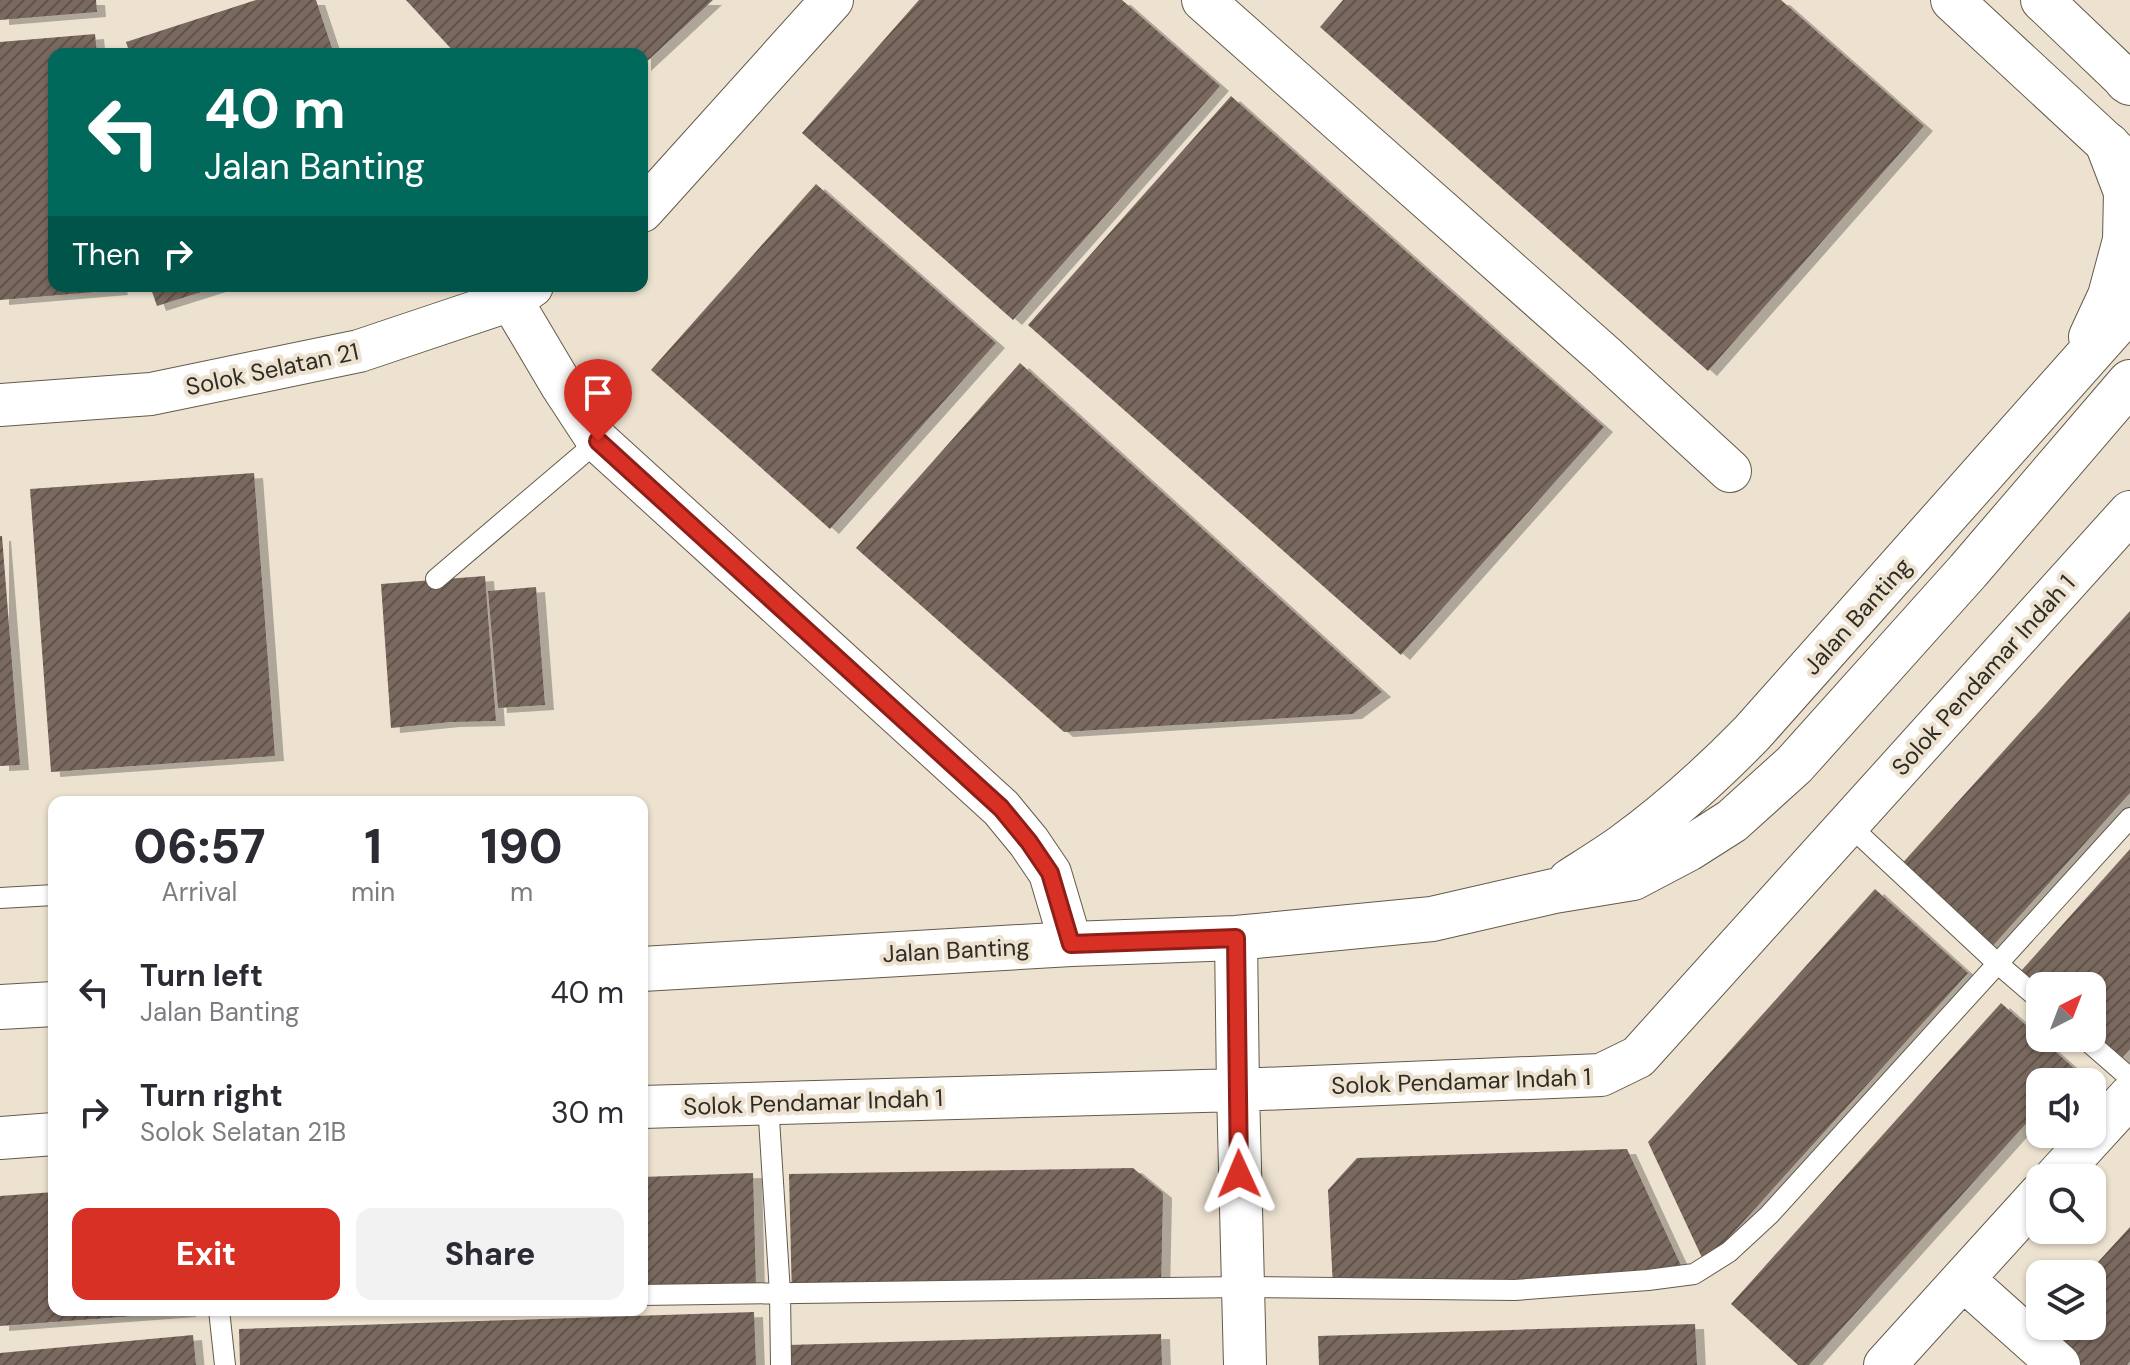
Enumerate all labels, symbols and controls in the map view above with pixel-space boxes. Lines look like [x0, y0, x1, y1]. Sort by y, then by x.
text: 40 m [204, 72, 346, 145]
icon: left [72, 80, 176, 184]
text: Jalan Banting [204, 143, 425, 190]
icon: right [156, 232, 200, 276]
text: Then [72, 235, 140, 274]
street label: Solok Selatan 21 [183, 336, 361, 402]
pin [564, 359, 632, 441]
icon: arrive [576, 371, 620, 415]
street label: Jalan Banting [1796, 551, 1918, 681]
street label: Solok Pendamar Indah 1 [1885, 568, 2081, 782]
text: 06:57 [133, 815, 266, 878]
text: 1 [364, 815, 382, 878]
text: 190 [481, 815, 563, 878]
text: Arrival [162, 875, 237, 909]
text: min [351, 875, 395, 909]
text: m [510, 875, 533, 909]
street label: Jalan Banting [882, 931, 1030, 969]
text: Turn left [140, 956, 263, 995]
icon: left [72, 970, 116, 1014]
north arrow [2026, 972, 2106, 1052]
map controls [2026, 972, 2106, 1340]
text: 40 m [551, 973, 624, 1012]
text: Jalan Banting [140, 995, 300, 1029]
street label: Solok Pendamar Indah 1 [1331, 1061, 1591, 1101]
button: sound [2026, 1068, 2106, 1148]
text: Turn right [140, 1076, 283, 1115]
street label: Solok Pendamar Indah 1 [683, 1082, 943, 1122]
icon: right [72, 1090, 116, 1134]
text: 30 m [551, 1093, 624, 1132]
text: Solok Selatan 21B [140, 1115, 346, 1149]
position arrow [1197, 1132, 1281, 1216]
button: search [2026, 1164, 2106, 1244]
button: Exit [72, 1208, 340, 1300]
button: Share [356, 1208, 624, 1300]
button: layers [2026, 1260, 2106, 1340]

